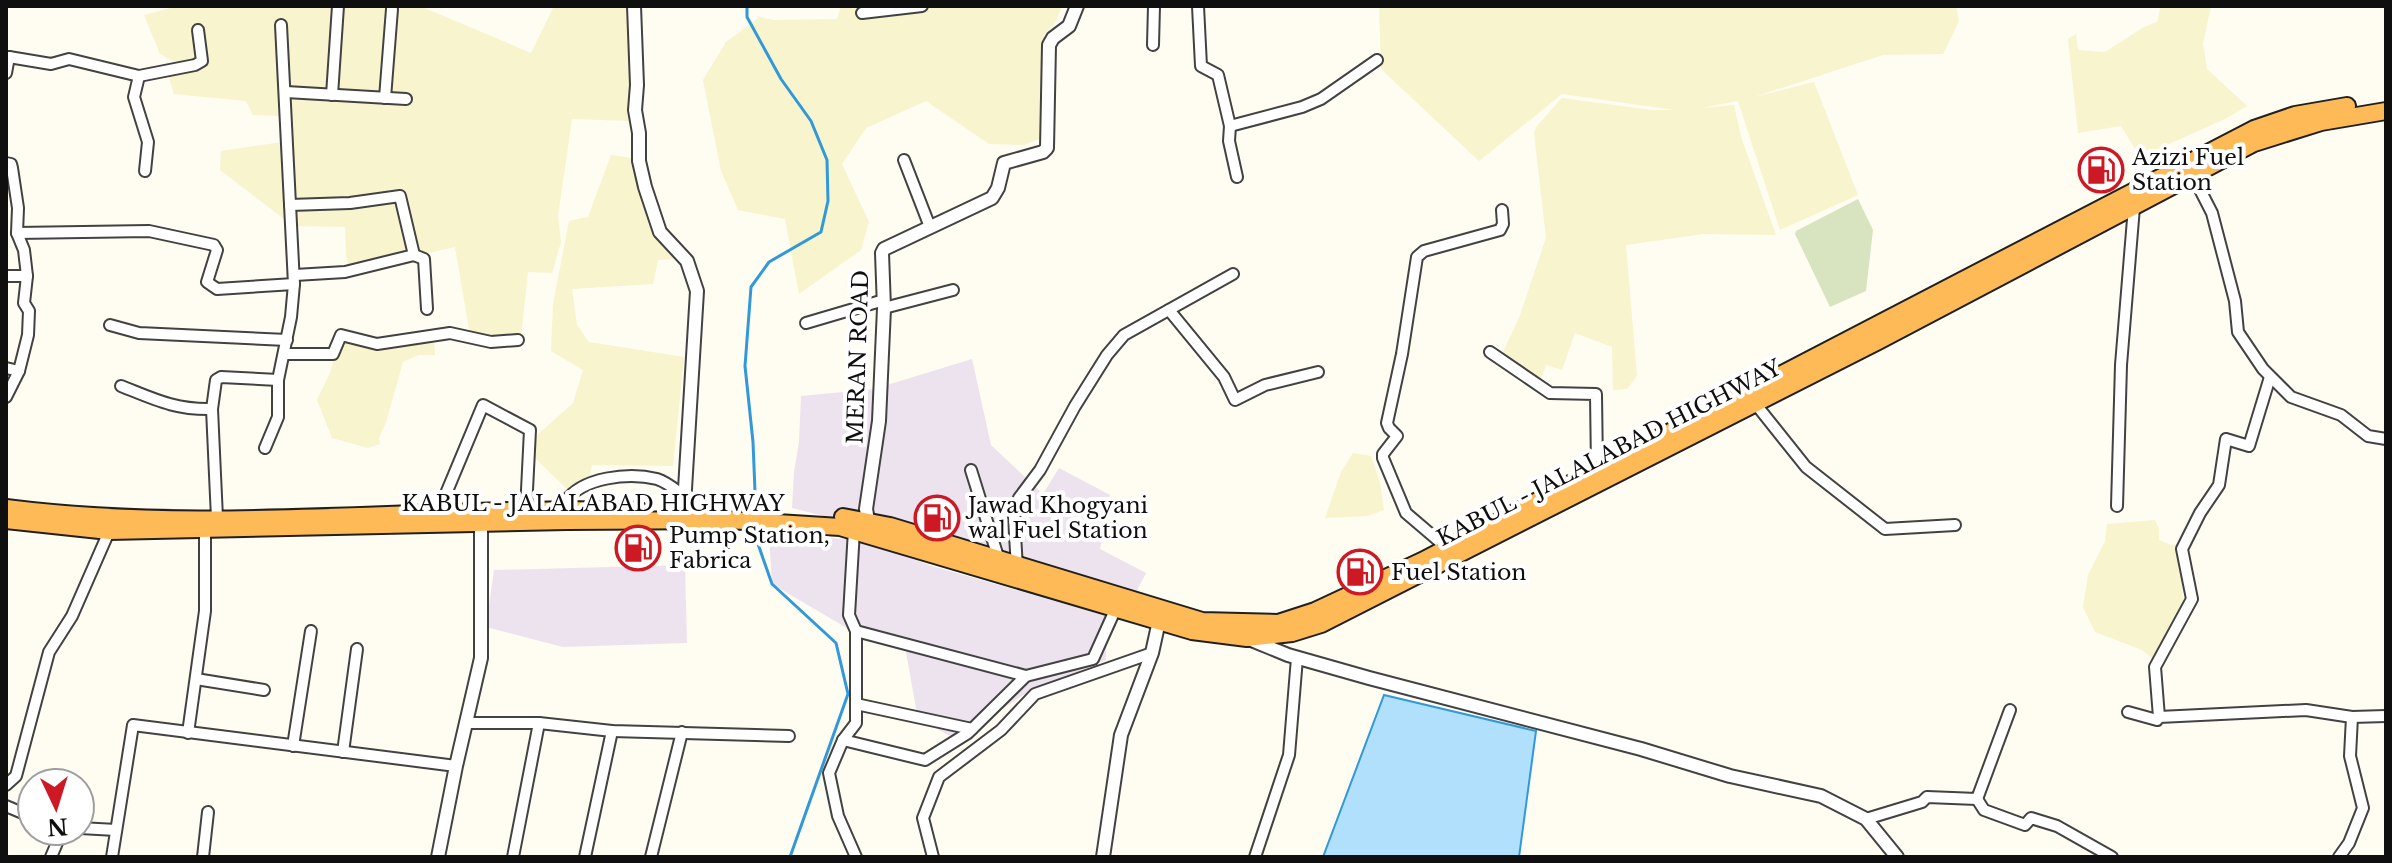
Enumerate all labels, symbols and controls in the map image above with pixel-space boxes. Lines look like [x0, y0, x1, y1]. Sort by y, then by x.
place label: Azizi Fuel Station [2131, 144, 2244, 196]
fuel station icon: Azizi Fuel Station [2077, 146, 2125, 194]
street label: MERAN ROAD [841, 270, 875, 444]
street label: KABUL - JALALABAD HIGHWAY [1432, 354, 1787, 552]
street label: KABUL - JALALABAD HIGHWAY [401, 490, 785, 517]
place label: Jawad Khogyani wal Fuel Station [965, 492, 1149, 544]
fuel station icon: Jawad Khogyani wal Fuel Station [913, 494, 961, 542]
place label: Pump Station, Fabrica [669, 522, 830, 574]
fuel station icon: Pump Station, Fabrica [614, 524, 662, 572]
fuel station icon: Fuel Station [1336, 548, 1384, 596]
place label: Fuel Station [1391, 559, 1527, 586]
north arrow [16, 767, 96, 847]
text: N [46, 812, 69, 841]

